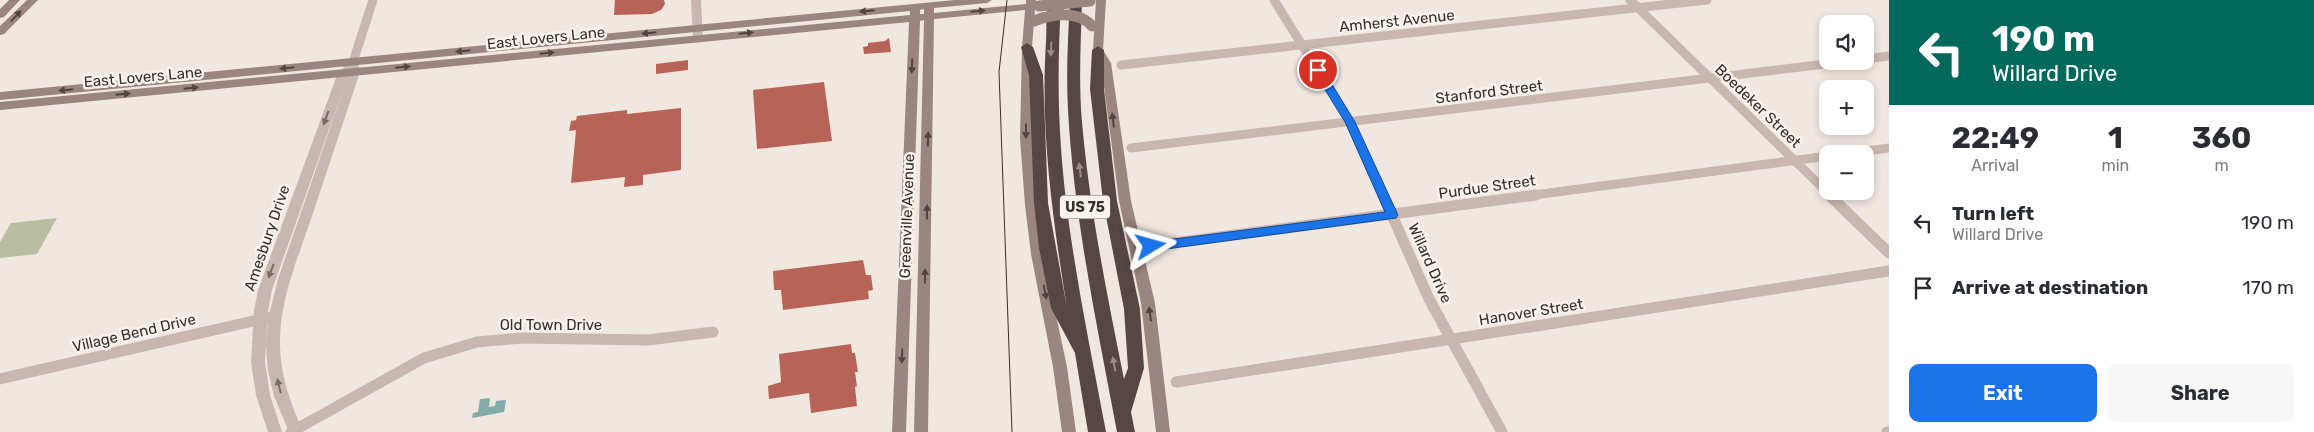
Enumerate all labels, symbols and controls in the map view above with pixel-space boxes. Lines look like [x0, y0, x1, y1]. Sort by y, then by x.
street label: Amherst Avenue [1338, 6, 1456, 36]
one-way arrow [970, 7, 986, 15]
one-way arrow [859, 8, 875, 16]
one-way arrow [10, 10, 22, 22]
map controls [1819, 15, 1874, 200]
button: sound [1819, 15, 1874, 70]
text: 190 m [1992, 18, 2095, 60]
icon: left [1909, 20, 1974, 85]
street label: East Lovers Lane [486, 23, 606, 53]
one-way arrow [641, 29, 657, 37]
one-way arrow [739, 29, 755, 37]
one-way arrow [1047, 41, 1055, 57]
one-way arrow [454, 47, 470, 55]
one-way arrow [540, 49, 556, 57]
pin [1297, 49, 1339, 91]
icon: arrive [1304, 56, 1332, 84]
one-way arrow [908, 58, 916, 74]
street label: Boedeker Street [1711, 60, 1805, 152]
text: Willard Drive [1992, 60, 2117, 87]
street label: East Lovers Lane [83, 63, 203, 91]
one-way arrow [396, 63, 412, 71]
one-way arrow [279, 64, 295, 72]
street label: Stanford Street [1434, 76, 1544, 108]
button: + [1819, 80, 1874, 135]
one-way arrow [184, 84, 200, 92]
one-way arrow [58, 86, 74, 94]
one-way arrow [115, 90, 131, 98]
one-way arrow [322, 111, 330, 126]
one-way arrow [1109, 112, 1117, 128]
text: 22:49 [1952, 120, 2039, 156]
text: 1 [2108, 120, 2123, 156]
text: 360 [2192, 120, 2251, 156]
one-way arrow [1022, 123, 1030, 139]
one-way arrow [924, 131, 932, 147]
button: − [1819, 145, 1874, 200]
street label: Greenville Avenue [896, 153, 918, 279]
text: Arrival [1971, 156, 2019, 175]
text: min [2101, 156, 2129, 175]
text: m [2215, 156, 2229, 175]
one-way arrow [1076, 161, 1084, 177]
street label: Purdue Street [1437, 171, 1537, 203]
street label: Amesbury Drive [240, 183, 294, 293]
road number: US 75 [1060, 196, 1110, 218]
text: Turn left [1952, 202, 2034, 225]
one-way arrow [923, 203, 931, 219]
icon: left [1909, 209, 1937, 237]
text: 190 m [2241, 211, 2294, 234]
position arrow [1124, 219, 1176, 271]
street label: Willard Drive [1404, 220, 1456, 306]
text: Willard Drive [1952, 225, 2043, 244]
one-way arrow [267, 264, 275, 279]
one-way arrow [921, 268, 929, 284]
icon: arrive [1909, 274, 1937, 302]
text: Arrive at destination [1952, 276, 2148, 299]
text: 170 m [2243, 276, 2294, 299]
one-way arrow [1041, 285, 1049, 301]
street label: Hanover Street [1478, 295, 1585, 329]
one-way arrow [1146, 306, 1154, 322]
street label: Village Bend Drive [70, 310, 198, 356]
street label: Old Town Drive [500, 316, 602, 334]
one-way arrow [898, 348, 906, 364]
one-way arrow [1109, 356, 1117, 372]
button: Exit [1909, 364, 2097, 422]
button: Share [2107, 364, 2294, 422]
one-way arrow [275, 379, 283, 394]

